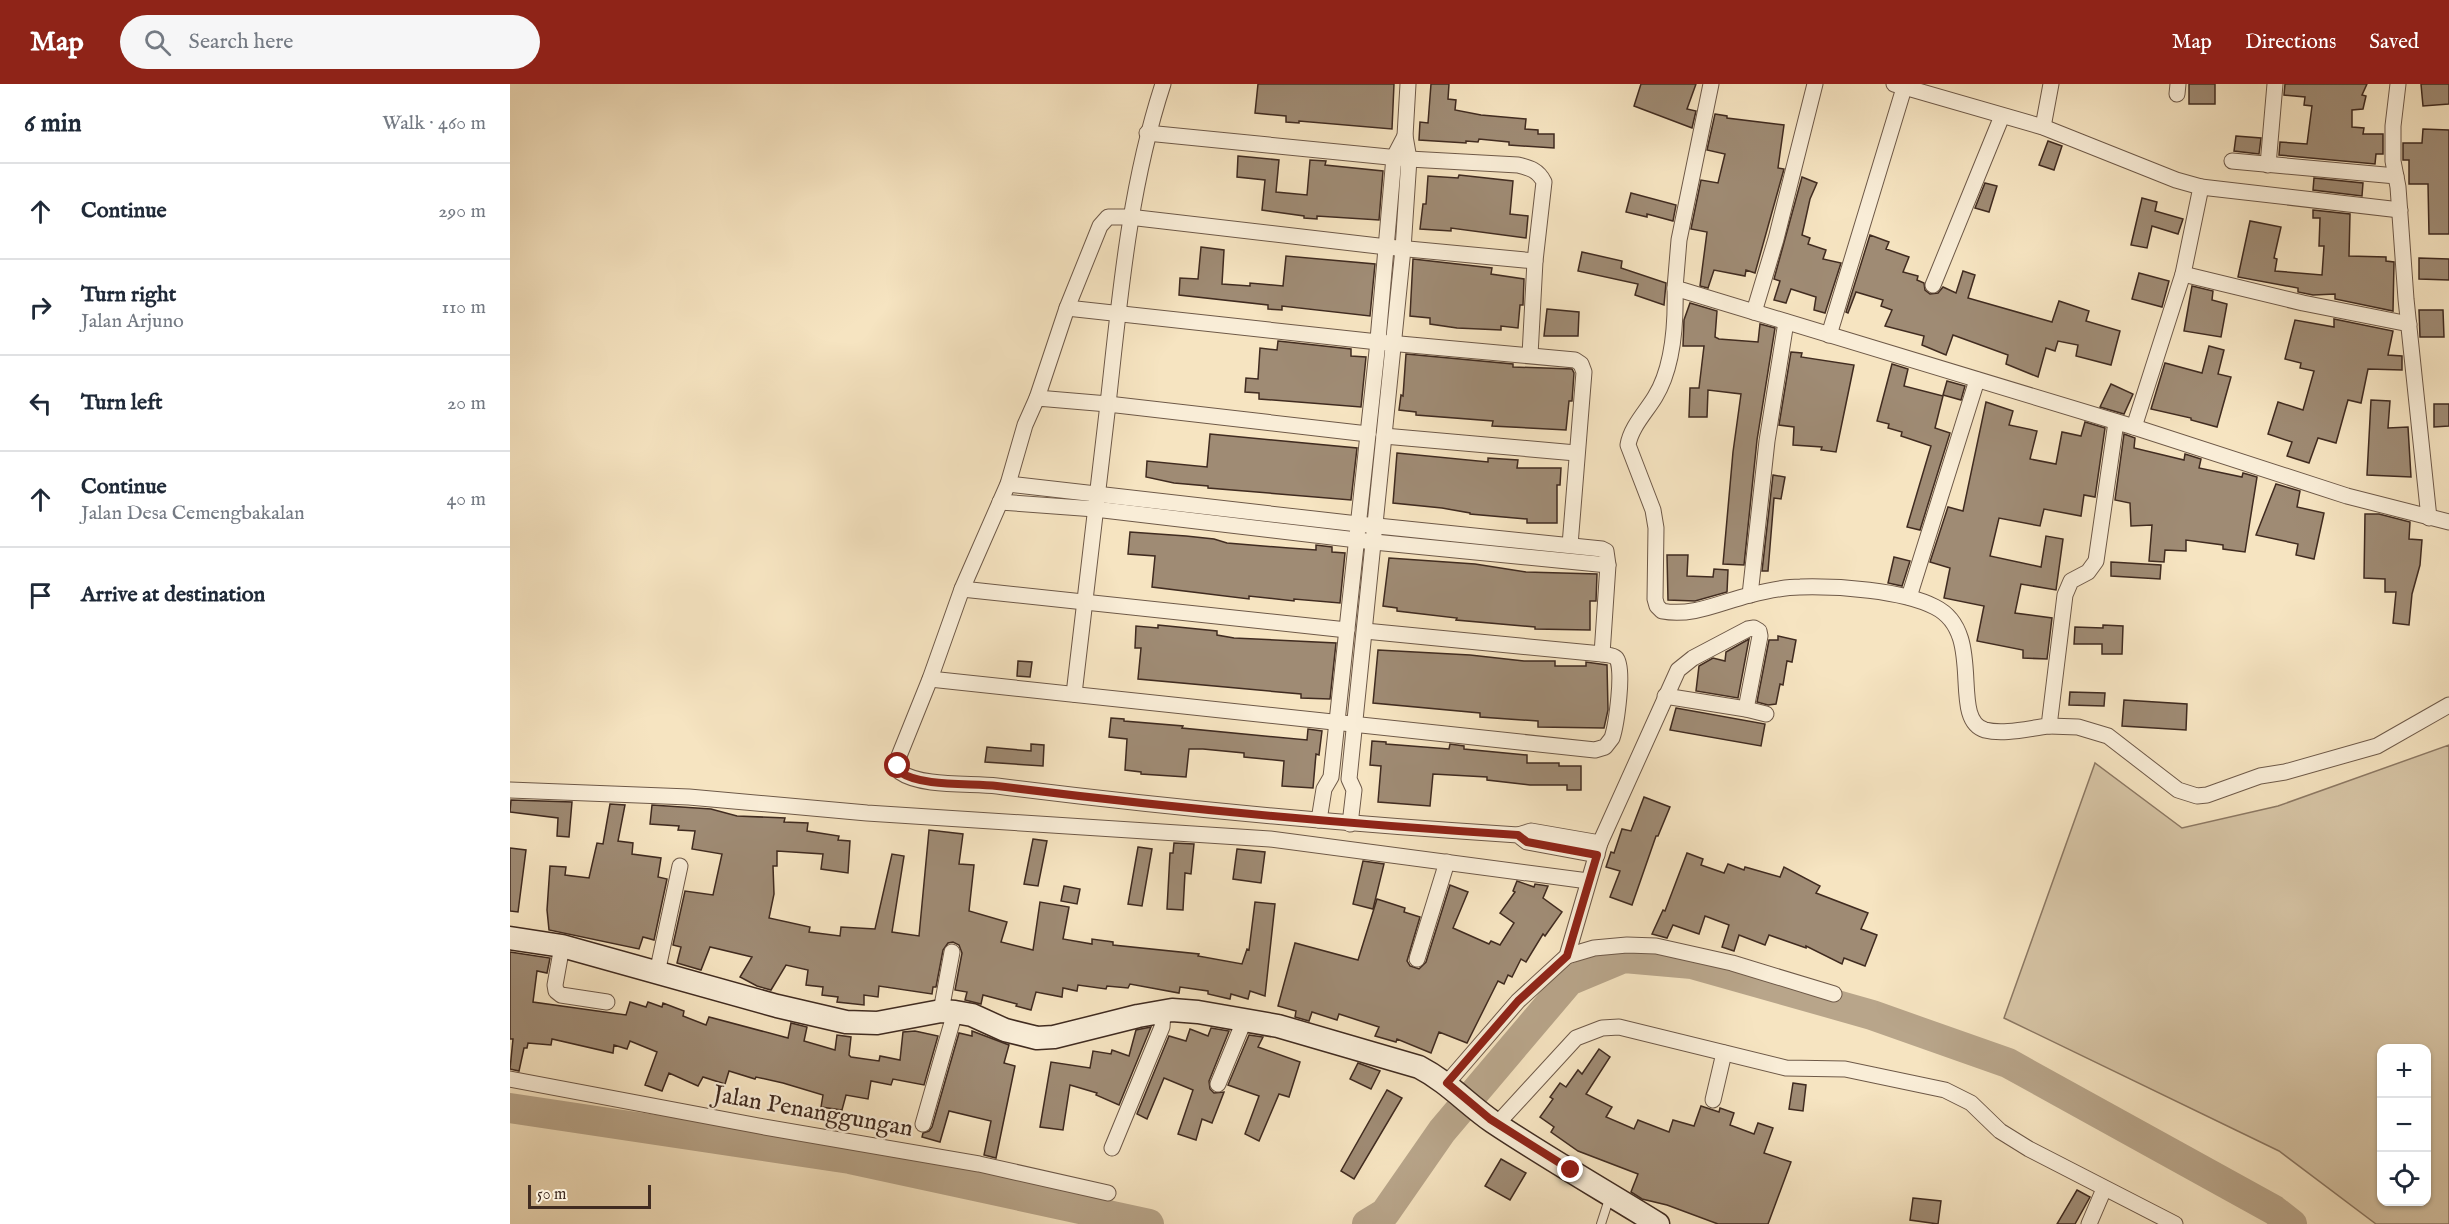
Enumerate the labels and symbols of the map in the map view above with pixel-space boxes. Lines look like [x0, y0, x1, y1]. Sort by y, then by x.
route start [884, 752, 910, 778]
street label: Jalan Penanggungan [708, 1079, 916, 1145]
route end [1557, 1156, 1583, 1182]
scale bar [528, 1182, 651, 1210]

